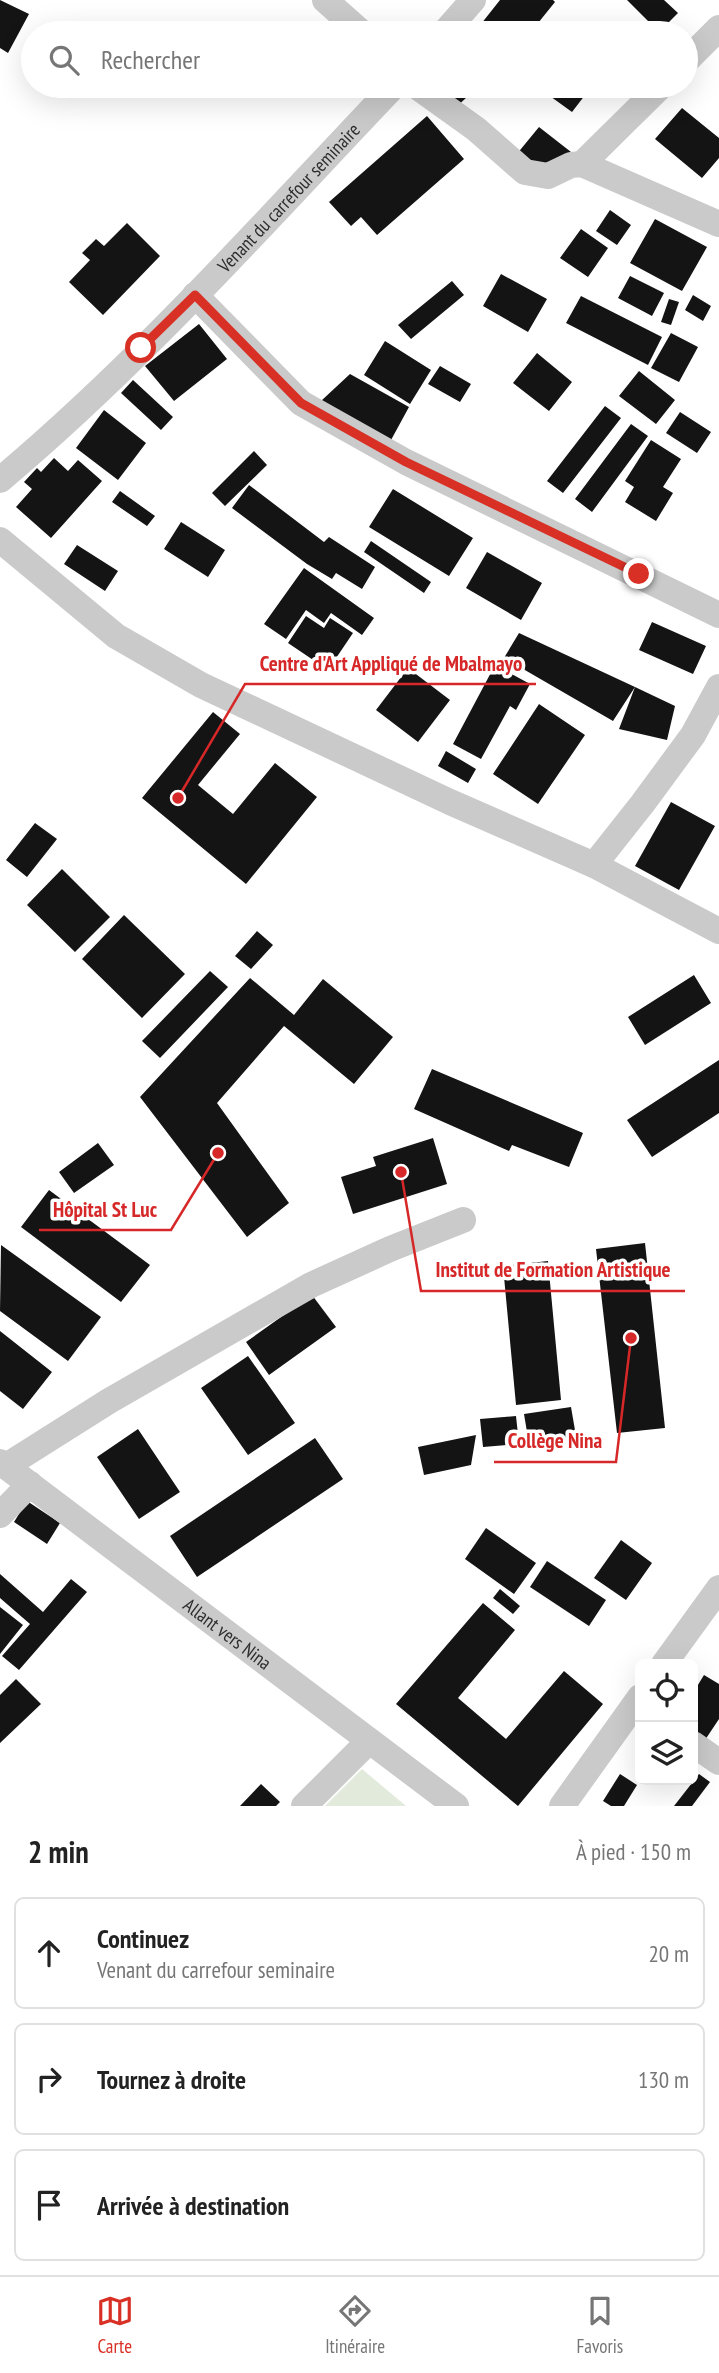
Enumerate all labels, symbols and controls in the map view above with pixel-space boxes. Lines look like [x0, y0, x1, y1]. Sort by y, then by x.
search box [21, 21, 698, 98]
icon: search [45, 41, 83, 79]
text: Rechercher [101, 43, 200, 76]
street label: Venant du carrefour seminaire [212, 118, 365, 278]
route start [125, 332, 156, 363]
route end [623, 558, 654, 589]
callout: Centre d'Art Appliqué de Mbalmayo [245, 642, 536, 684]
text: Centre d'Art Appliqué de Mbalmayo [260, 650, 522, 677]
callout: Hôpital St Luc [39, 1188, 171, 1230]
text: Hôpital St Luc [53, 1196, 158, 1223]
callout: Institut de Formation Artistique [421, 1249, 685, 1291]
text: Institut de Formation Artistique [435, 1256, 671, 1283]
callout: Collège Nina [494, 1420, 616, 1462]
text: Collège Nina [508, 1427, 602, 1454]
street label: Allant vers Nina [179, 1593, 276, 1675]
map controls [635, 1659, 698, 1785]
button: locate [635, 1659, 698, 1722]
button: layers [635, 1722, 698, 1785]
text: 2 min [28, 1832, 89, 1871]
text: À pied · 150 m [576, 1837, 691, 1866]
text: Continuez [97, 1922, 189, 1955]
icon: ahead [30, 1934, 68, 1972]
text: 20 m [648, 1939, 689, 1968]
text: Venant du carrefour seminaire [97, 1955, 335, 1984]
icon: right [30, 2060, 68, 2098]
text: Tournez à droite [97, 2063, 246, 2096]
text: 130 m [638, 2065, 689, 2094]
icon: arrive [30, 2186, 68, 2224]
text: Arrivée à destination [97, 2189, 289, 2222]
tab: Carte [96, 2292, 134, 2358]
tab: Itinéraire [325, 2292, 385, 2358]
tab: Favoris [577, 2292, 623, 2358]

